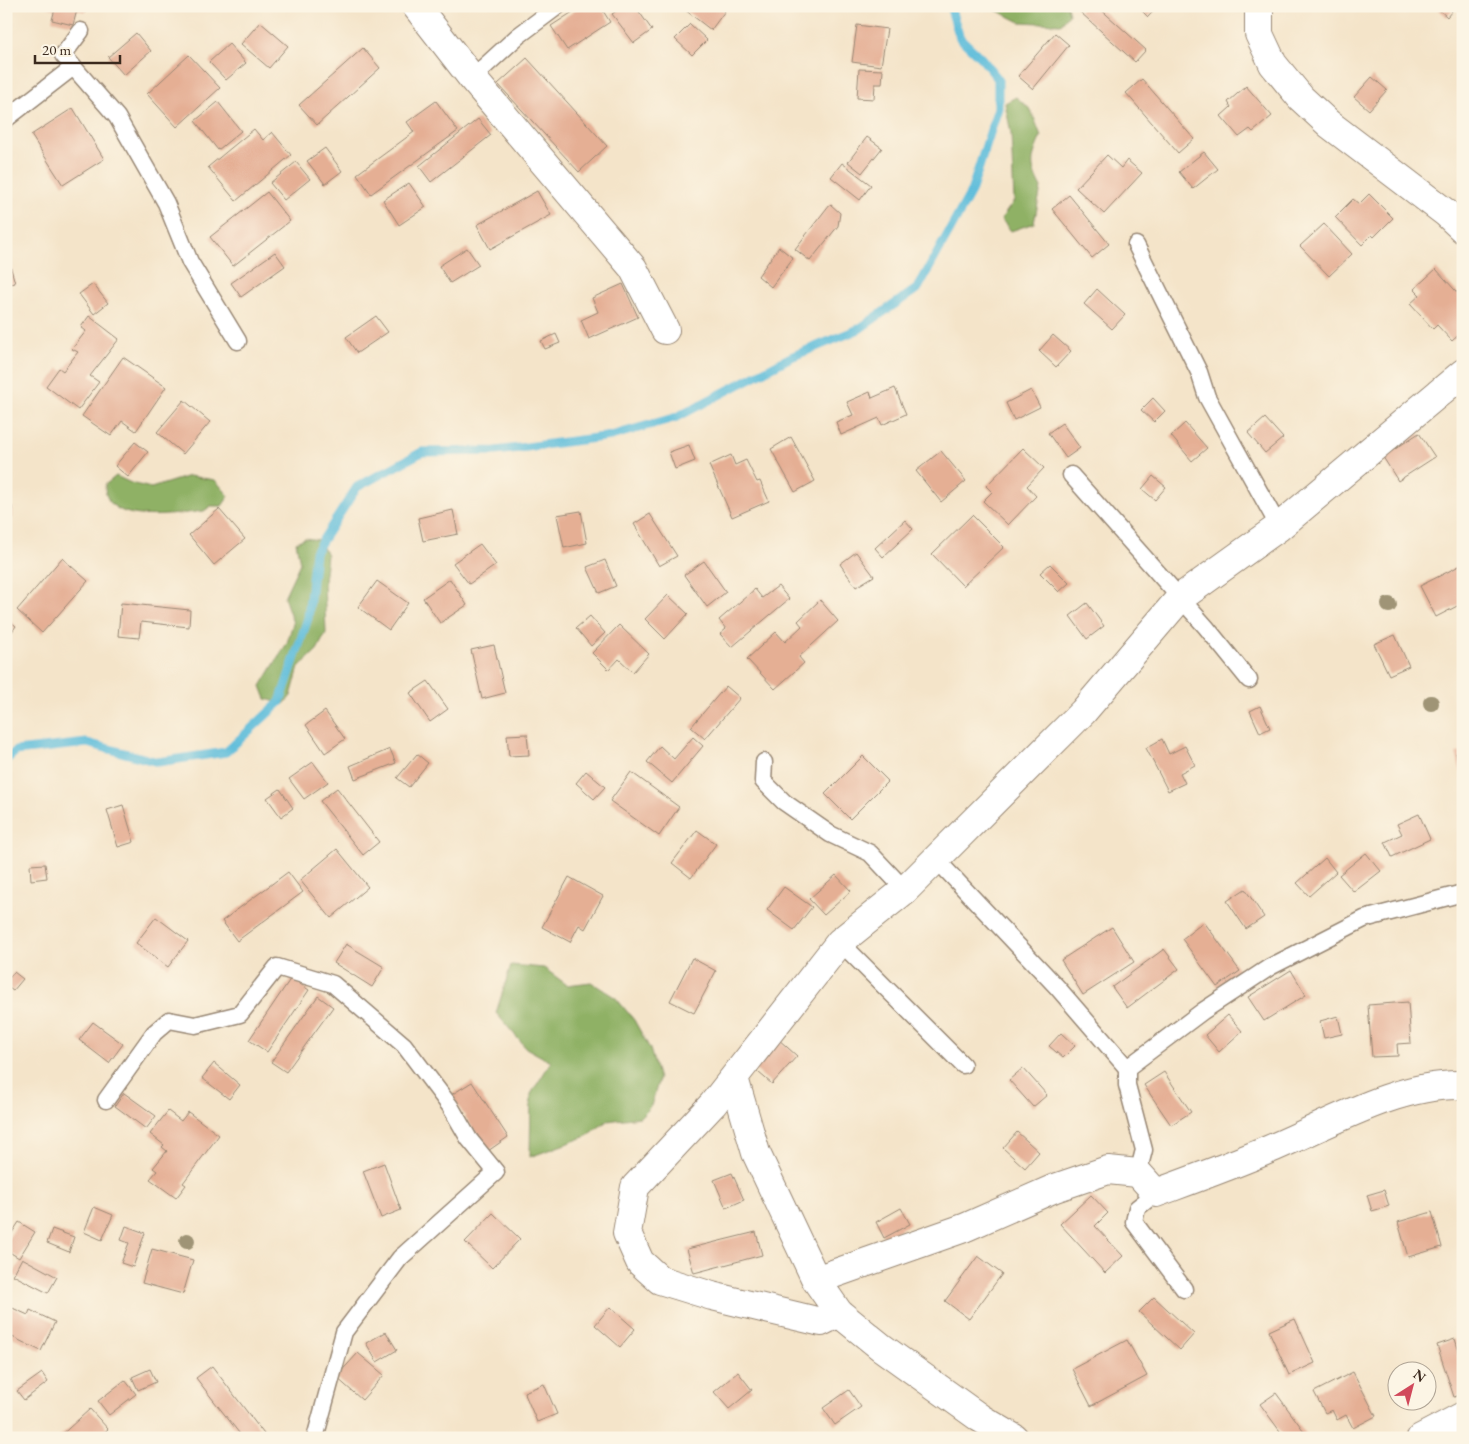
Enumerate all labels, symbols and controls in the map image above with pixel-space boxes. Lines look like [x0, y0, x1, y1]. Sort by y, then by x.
scale bar [35, 32, 120, 64]
text: 20 m [42, 40, 71, 59]
north arrow [1386, 1362, 1436, 1412]
text: N [1410, 1365, 1430, 1386]

